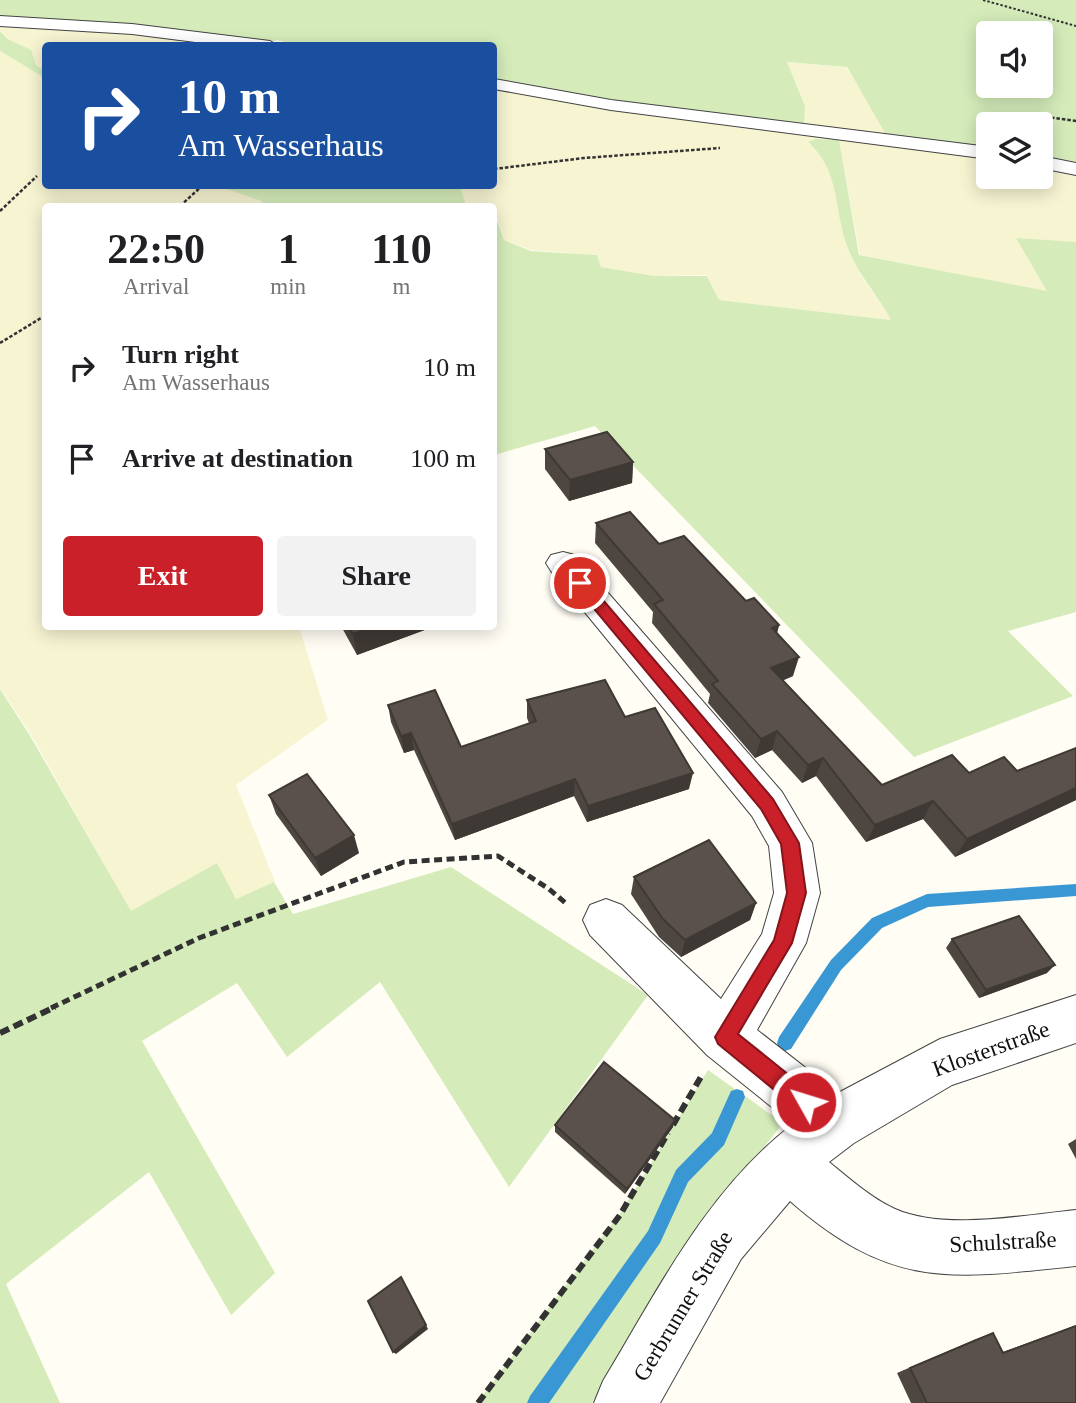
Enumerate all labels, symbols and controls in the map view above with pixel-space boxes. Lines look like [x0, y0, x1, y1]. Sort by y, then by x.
map controls [976, 21, 1053, 189]
button: sound [976, 21, 1053, 98]
text: 10 m [178, 69, 280, 124]
icon: right [63, 70, 154, 161]
button: layers [976, 112, 1053, 189]
text: Am Wasserhaus [178, 127, 384, 163]
text: 22:50 [107, 226, 205, 272]
text: 1 [278, 226, 299, 272]
text: 110 [371, 226, 432, 272]
text: Arrival [123, 274, 189, 299]
text: min [270, 274, 306, 299]
text: m [393, 274, 410, 299]
text: Turn right [122, 340, 239, 369]
icon: right [63, 349, 101, 387]
text: 10 m [423, 353, 476, 382]
text: Am Wasserhaus [122, 370, 270, 395]
icon: arrive [63, 440, 101, 478]
text: Arrive at destination [122, 444, 353, 473]
text: 100 m [410, 444, 476, 473]
button: Exit [63, 536, 263, 616]
button: Share [277, 536, 476, 616]
pin [550, 553, 610, 613]
icon: arrive [561, 564, 599, 602]
street label: Klosterstraße [929, 1016, 1053, 1082]
position arrow [769, 1065, 843, 1139]
street label: Gerbrunner Straße [628, 1226, 738, 1386]
street label: Schulstraße [949, 1227, 1057, 1257]

